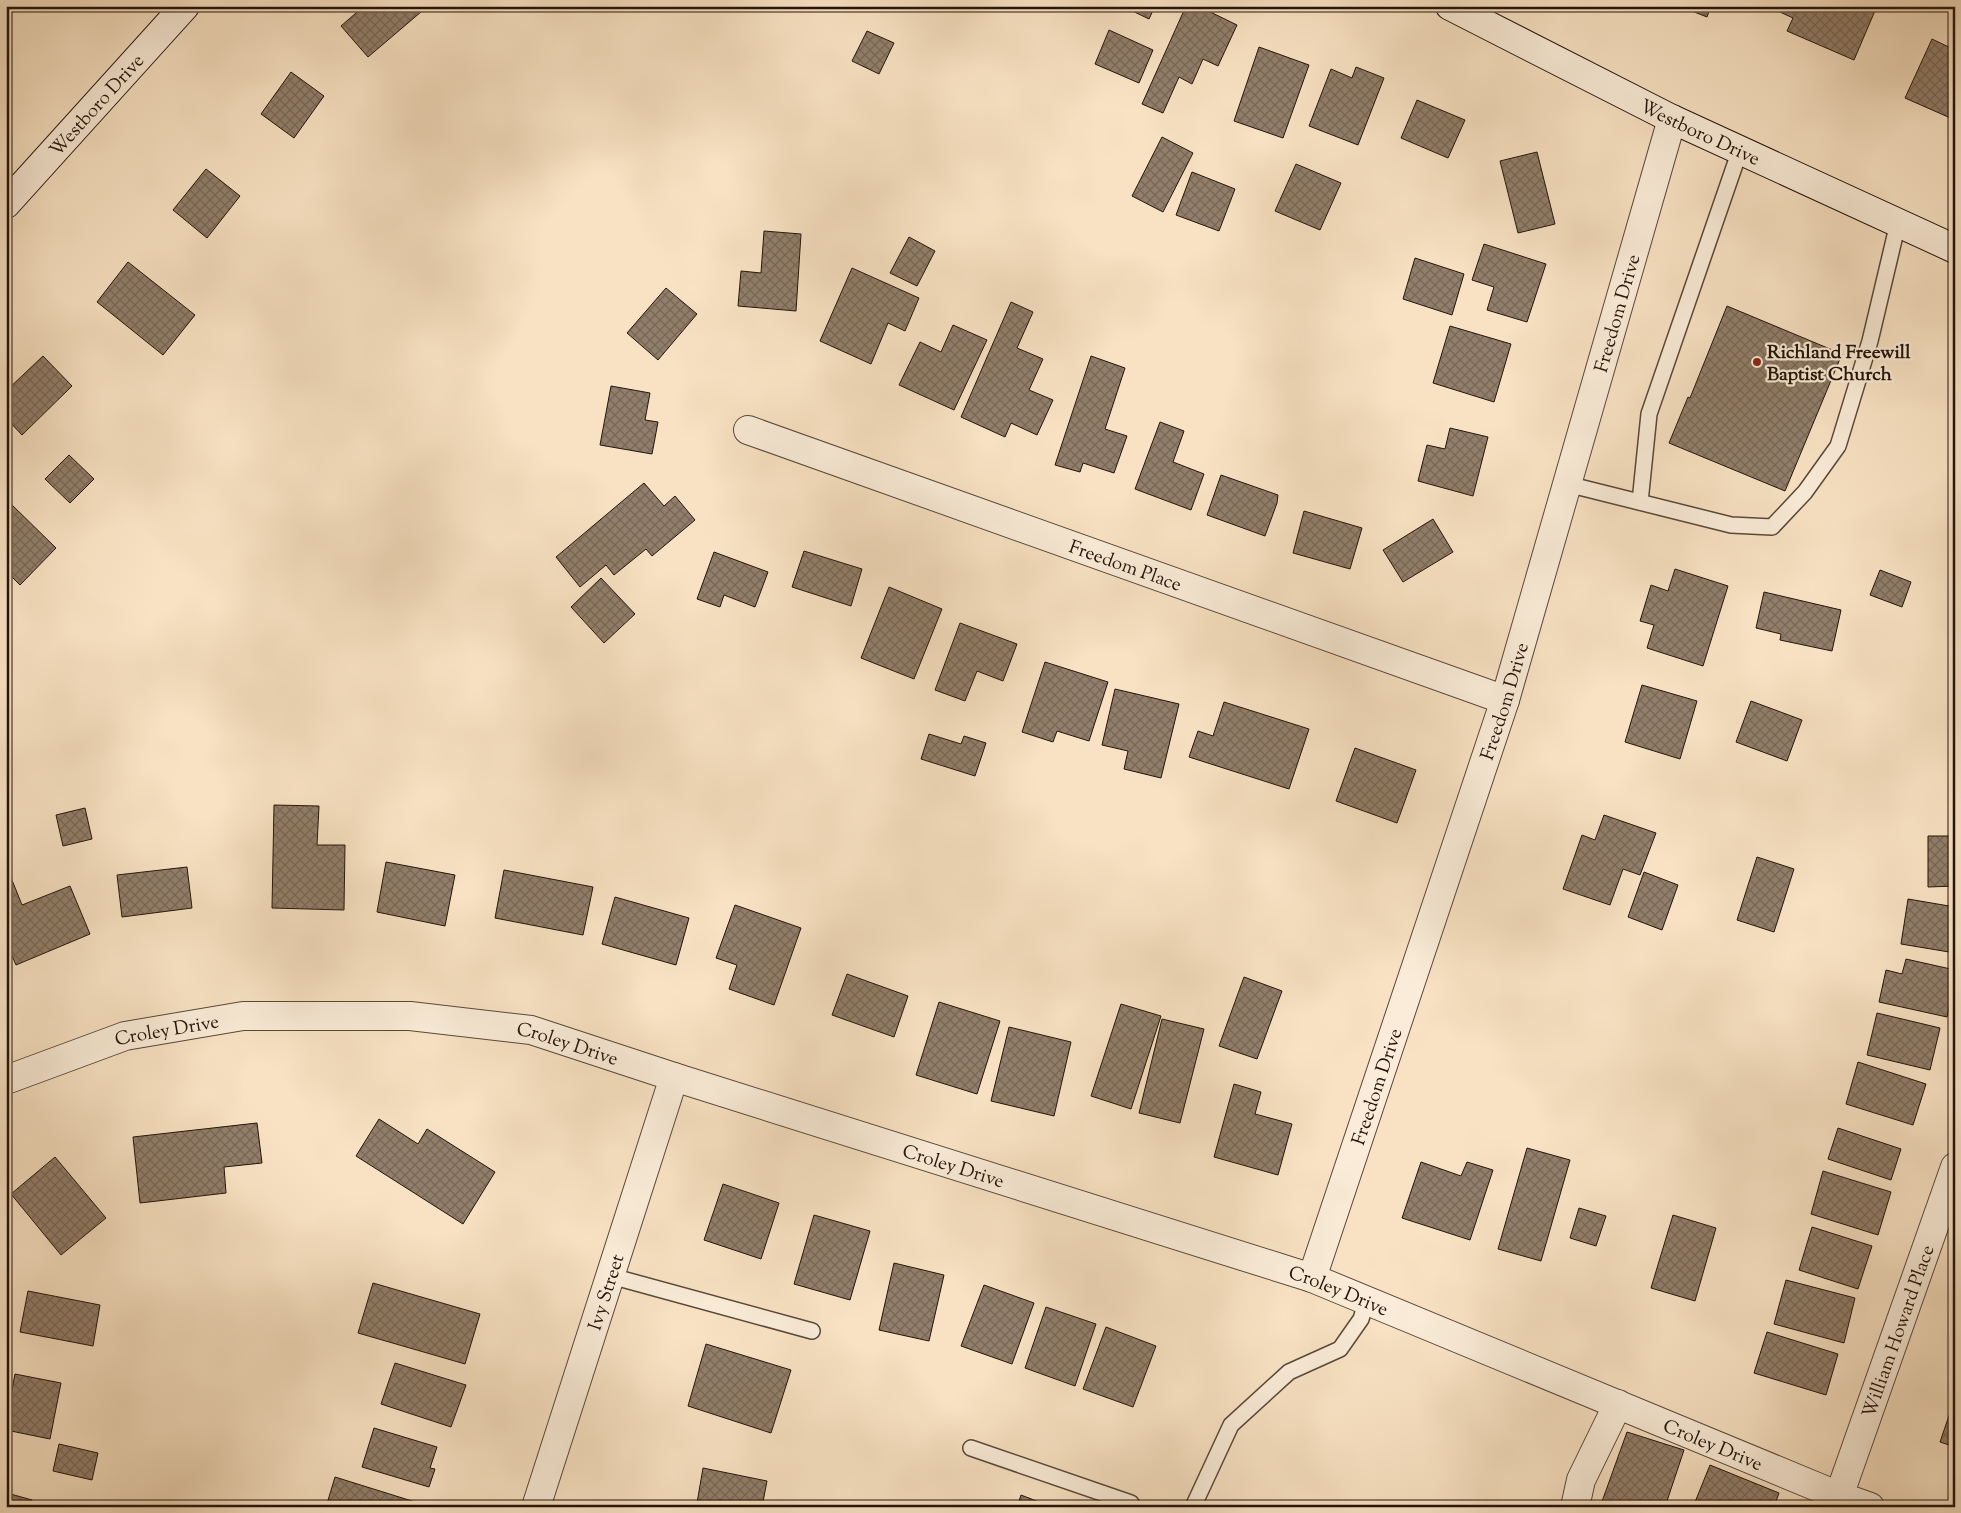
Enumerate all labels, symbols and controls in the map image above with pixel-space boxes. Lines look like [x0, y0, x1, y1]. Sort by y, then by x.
street label: Westboro Drive [44, 49, 151, 164]
street label: Westboro Drive [1634, 94, 1764, 174]
street label: Freedom Drive [1589, 251, 1648, 376]
place label: Richland Freewill Baptist Church [1767, 340, 1911, 389]
marker: Richland Freewill Baptist Church [1751, 356, 1763, 368]
street label: Freedom Place [1065, 535, 1185, 600]
street label: Freedom Drive [1475, 640, 1537, 764]
street label: Croley Drive [111, 1009, 221, 1055]
street label: Croley Drive [515, 1017, 621, 1074]
street label: Freedom Drive [1346, 1025, 1410, 1149]
street label: Croley Drive [898, 1139, 1007, 1196]
street label: William Howard Place [1857, 1242, 1943, 1422]
street label: Ivy Street [583, 1250, 632, 1334]
street label: Croley Drive [1285, 1260, 1392, 1324]
street label: Croley Drive [1658, 1414, 1766, 1479]

